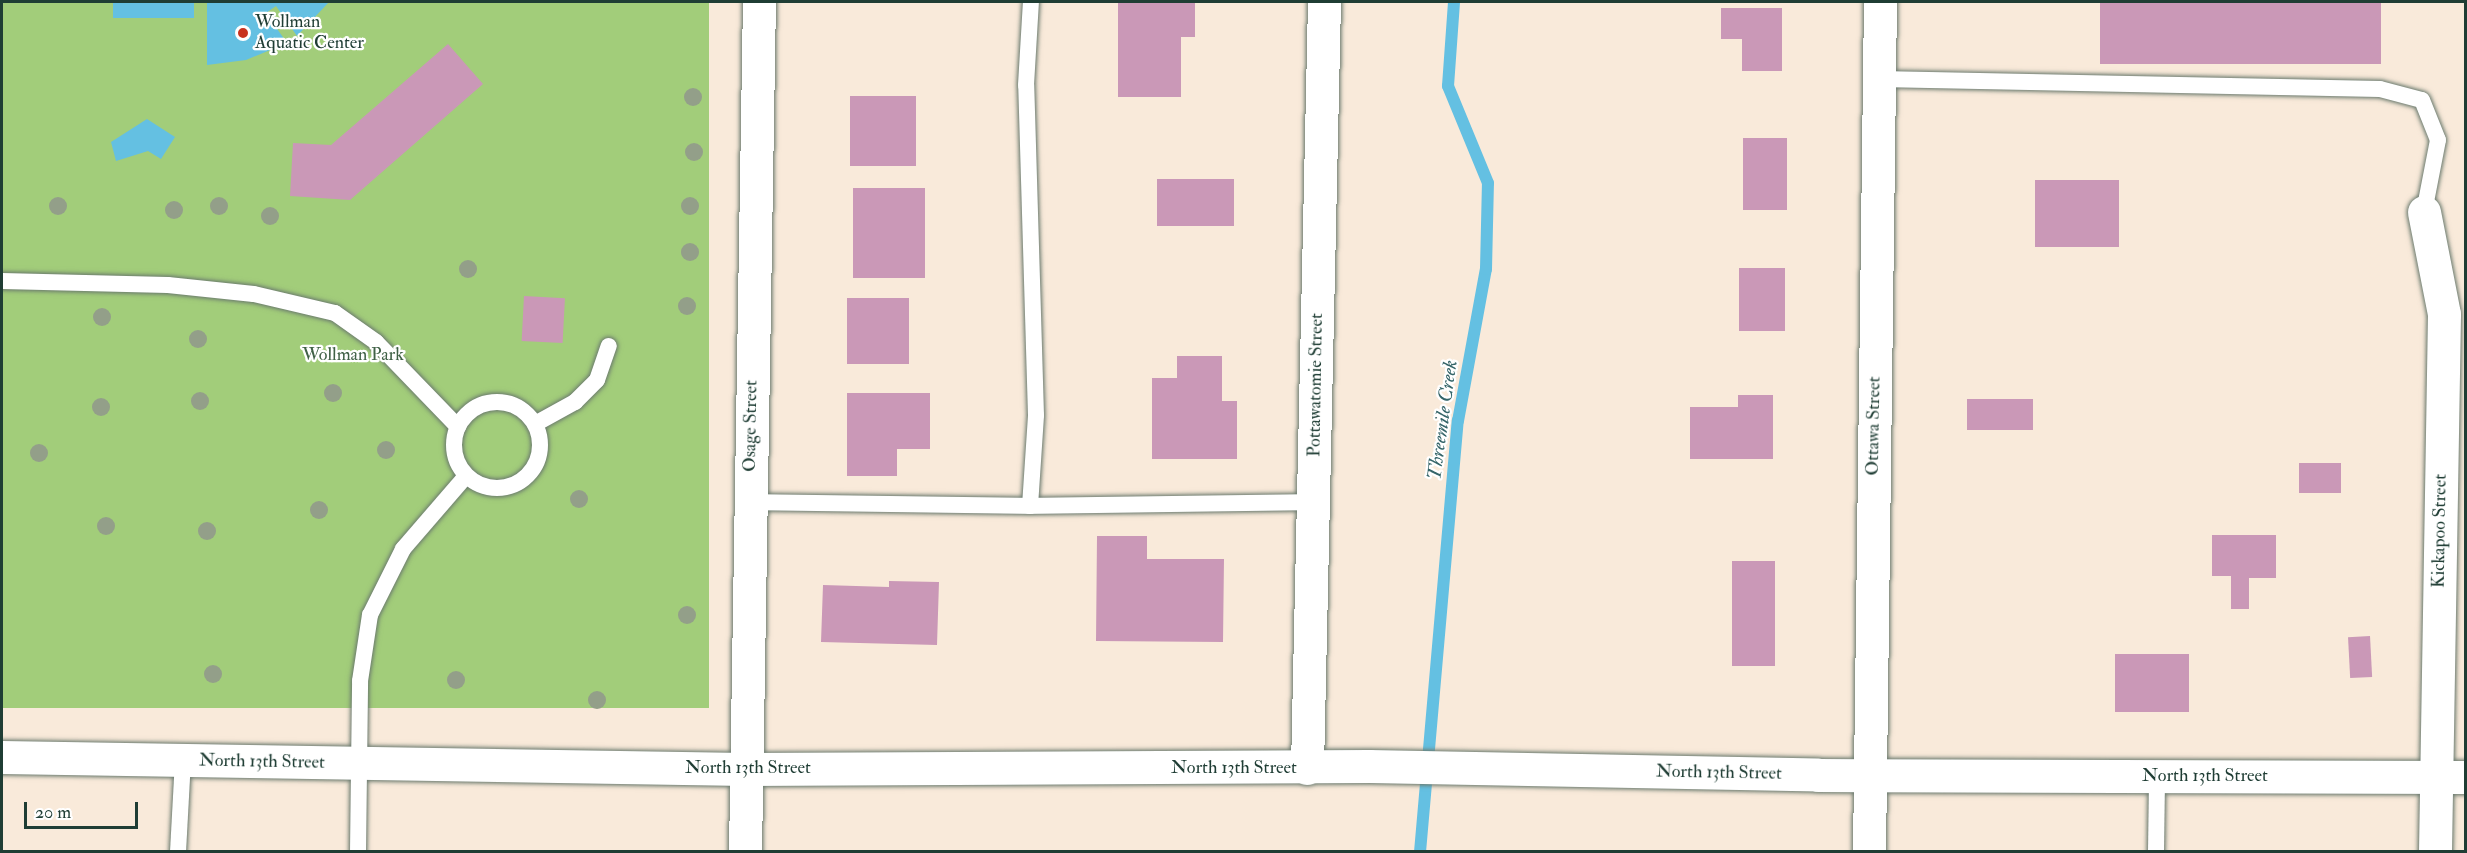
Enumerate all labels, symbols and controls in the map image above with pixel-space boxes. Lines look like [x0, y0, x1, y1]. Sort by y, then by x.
place label: Wollman Aquatic Center [255, 12, 364, 54]
marker: Wollman Aquatic Center [236, 26, 250, 40]
street label: Pottawatomie Street [1304, 313, 1328, 457]
park label: Wollman Park [302, 344, 404, 366]
water label: Threemile Creek [1422, 358, 1462, 482]
street label: Ottawa Street [1862, 376, 1886, 476]
street label: Osage Street [739, 380, 763, 472]
street label: Kickapoo Street [2428, 474, 2452, 588]
street label: North 13th Street [199, 750, 325, 774]
street label: North 13th Street [685, 757, 811, 779]
street label: North 13th Street [1171, 757, 1297, 779]
street label: North 13th Street [1656, 761, 1782, 785]
street label: North 13th Street [2142, 765, 2268, 787]
scale bar [27, 790, 141, 828]
text: 20 m [35, 801, 71, 824]

